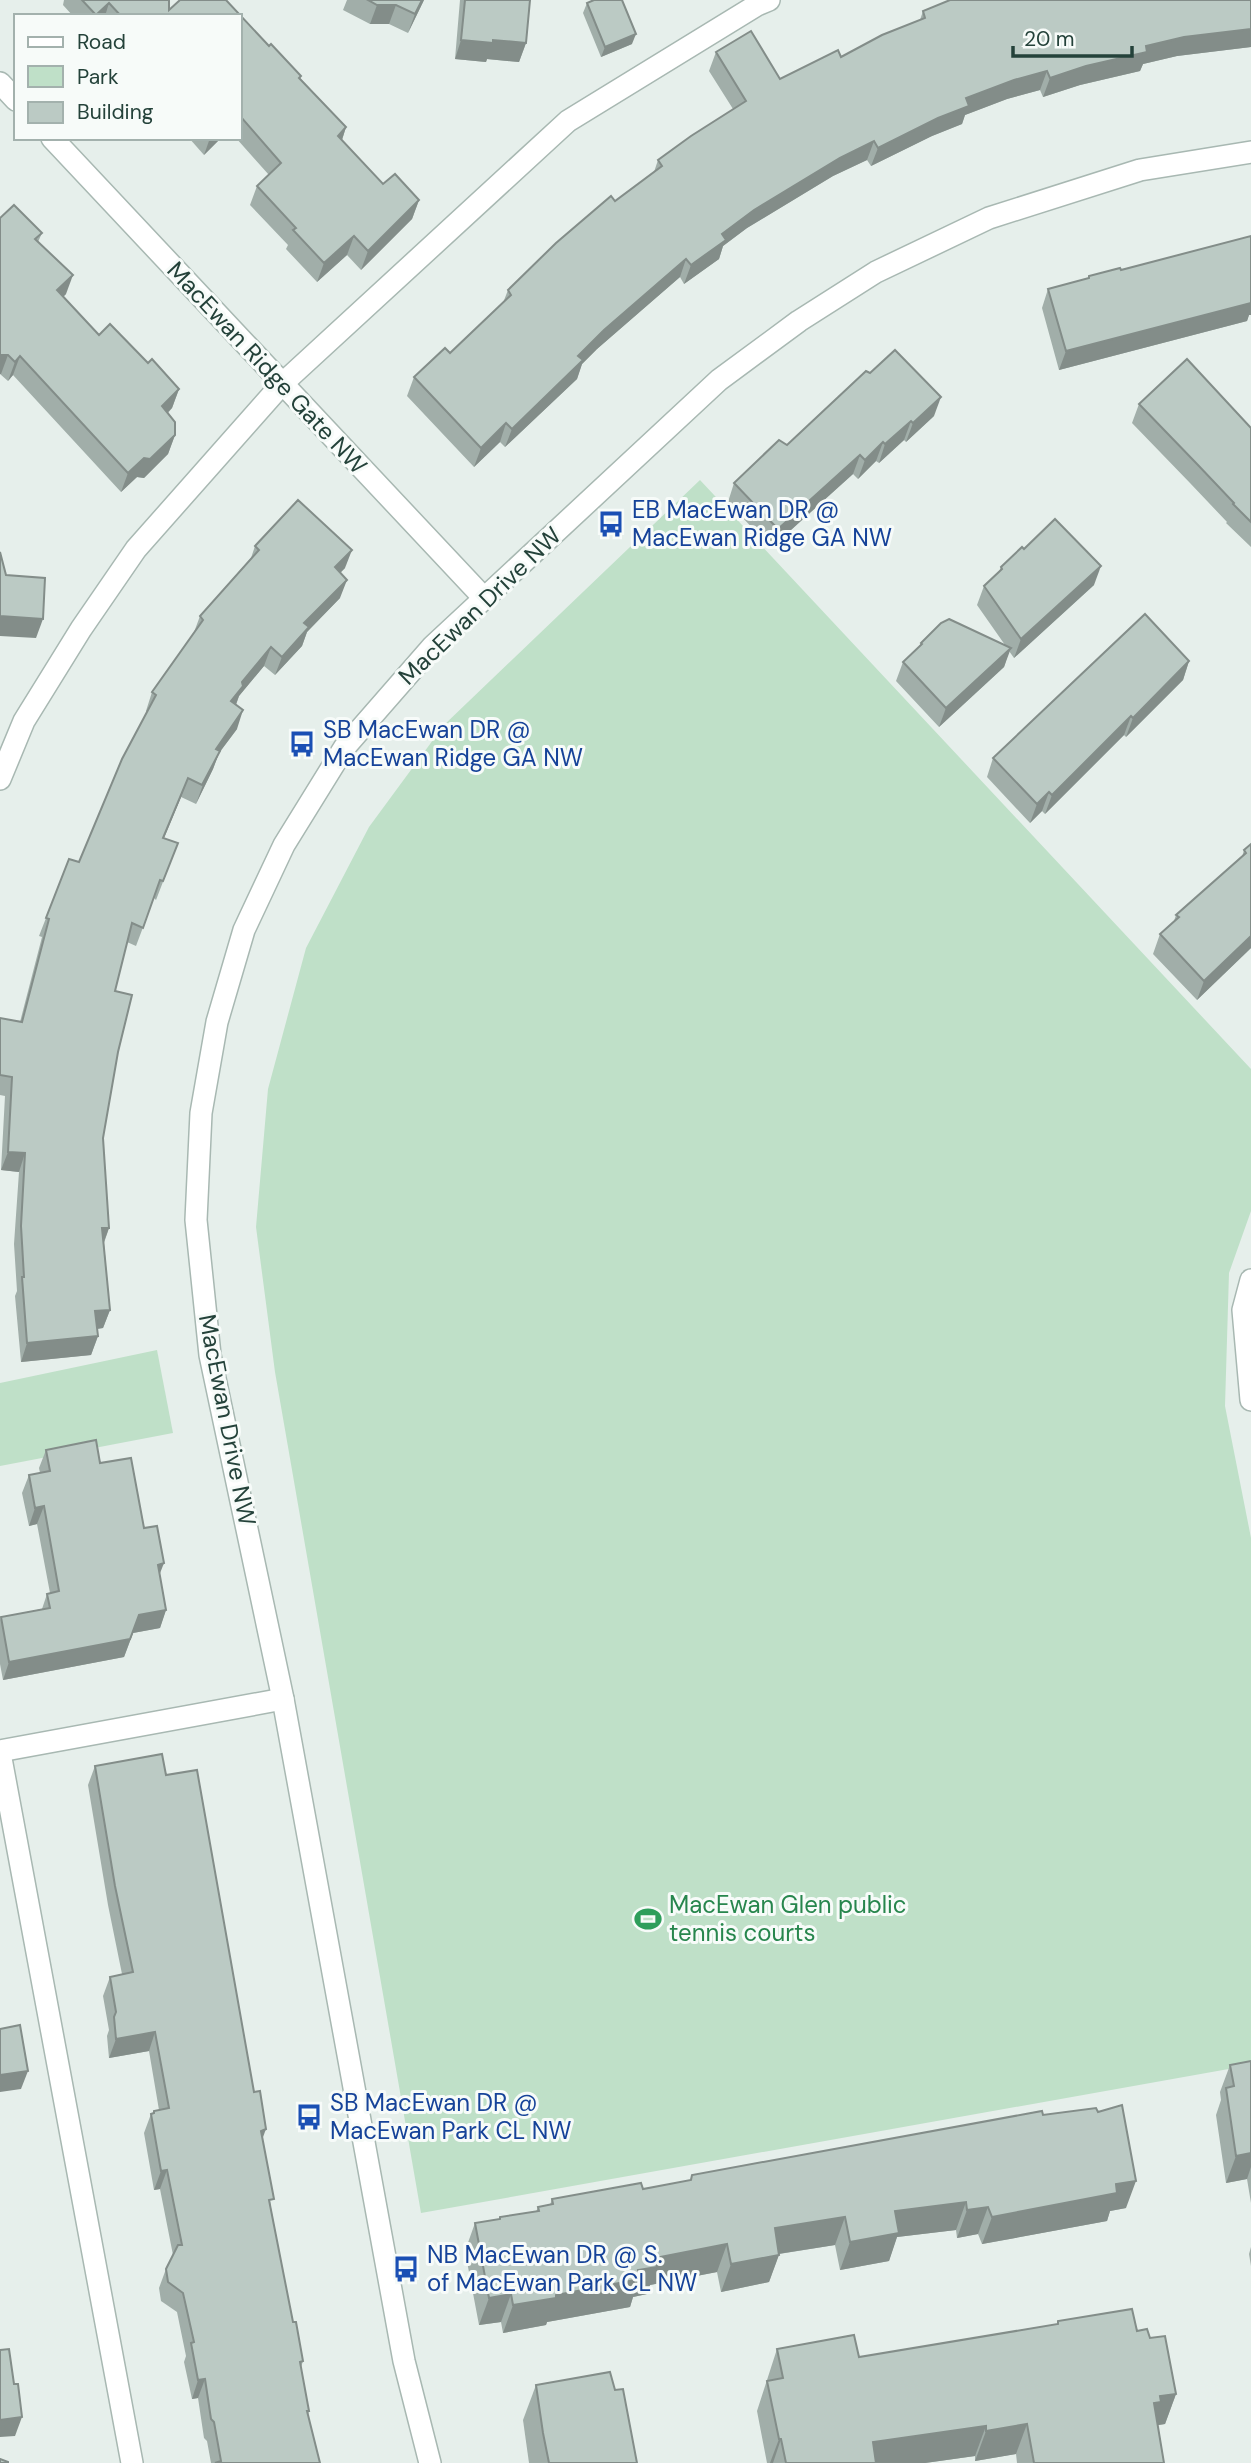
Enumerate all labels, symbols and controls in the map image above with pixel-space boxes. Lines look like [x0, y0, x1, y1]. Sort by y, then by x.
legend [14, 14, 242, 140]
scale bar [1013, 14, 1132, 58]
text: 20 m [1024, 25, 1075, 53]
text: Road [77, 28, 126, 56]
text: Park [77, 63, 119, 91]
text: Building [77, 98, 154, 126]
street label: MacEwan Ridge Gate NW [161, 255, 374, 480]
place label: EB MacEwan DR @ MacEwan Ridge GA NW [632, 494, 892, 553]
bus stop icon: EB MacEwan DR @ MacEwan Ridge GA NW [596, 509, 626, 539]
street label: MacEwan Drive NW [392, 520, 568, 691]
place label: SB MacEwan DR @ MacEwan Ridge GA NW [323, 714, 583, 773]
bus stop icon: SB MacEwan DR @ MacEwan Ridge GA NW [287, 729, 317, 759]
street label: MacEwan Drive NW [192, 1312, 263, 1528]
place label: MacEwan Glen public tennis courts [669, 1889, 907, 1948]
sports icon: MacEwan Glen public tennis courts [633, 1904, 663, 1934]
place label: SB MacEwan DR @ MacEwan Park CL NW [330, 2087, 571, 2146]
bus stop icon: SB MacEwan DR @ MacEwan Park CL NW [294, 2102, 324, 2132]
place label: NB MacEwan DR @ S. of MacEwan Park CL NW [427, 2239, 697, 2298]
bus stop icon: NB MacEwan DR @ S. of MacEwan Park CL NW [391, 2254, 421, 2284]

